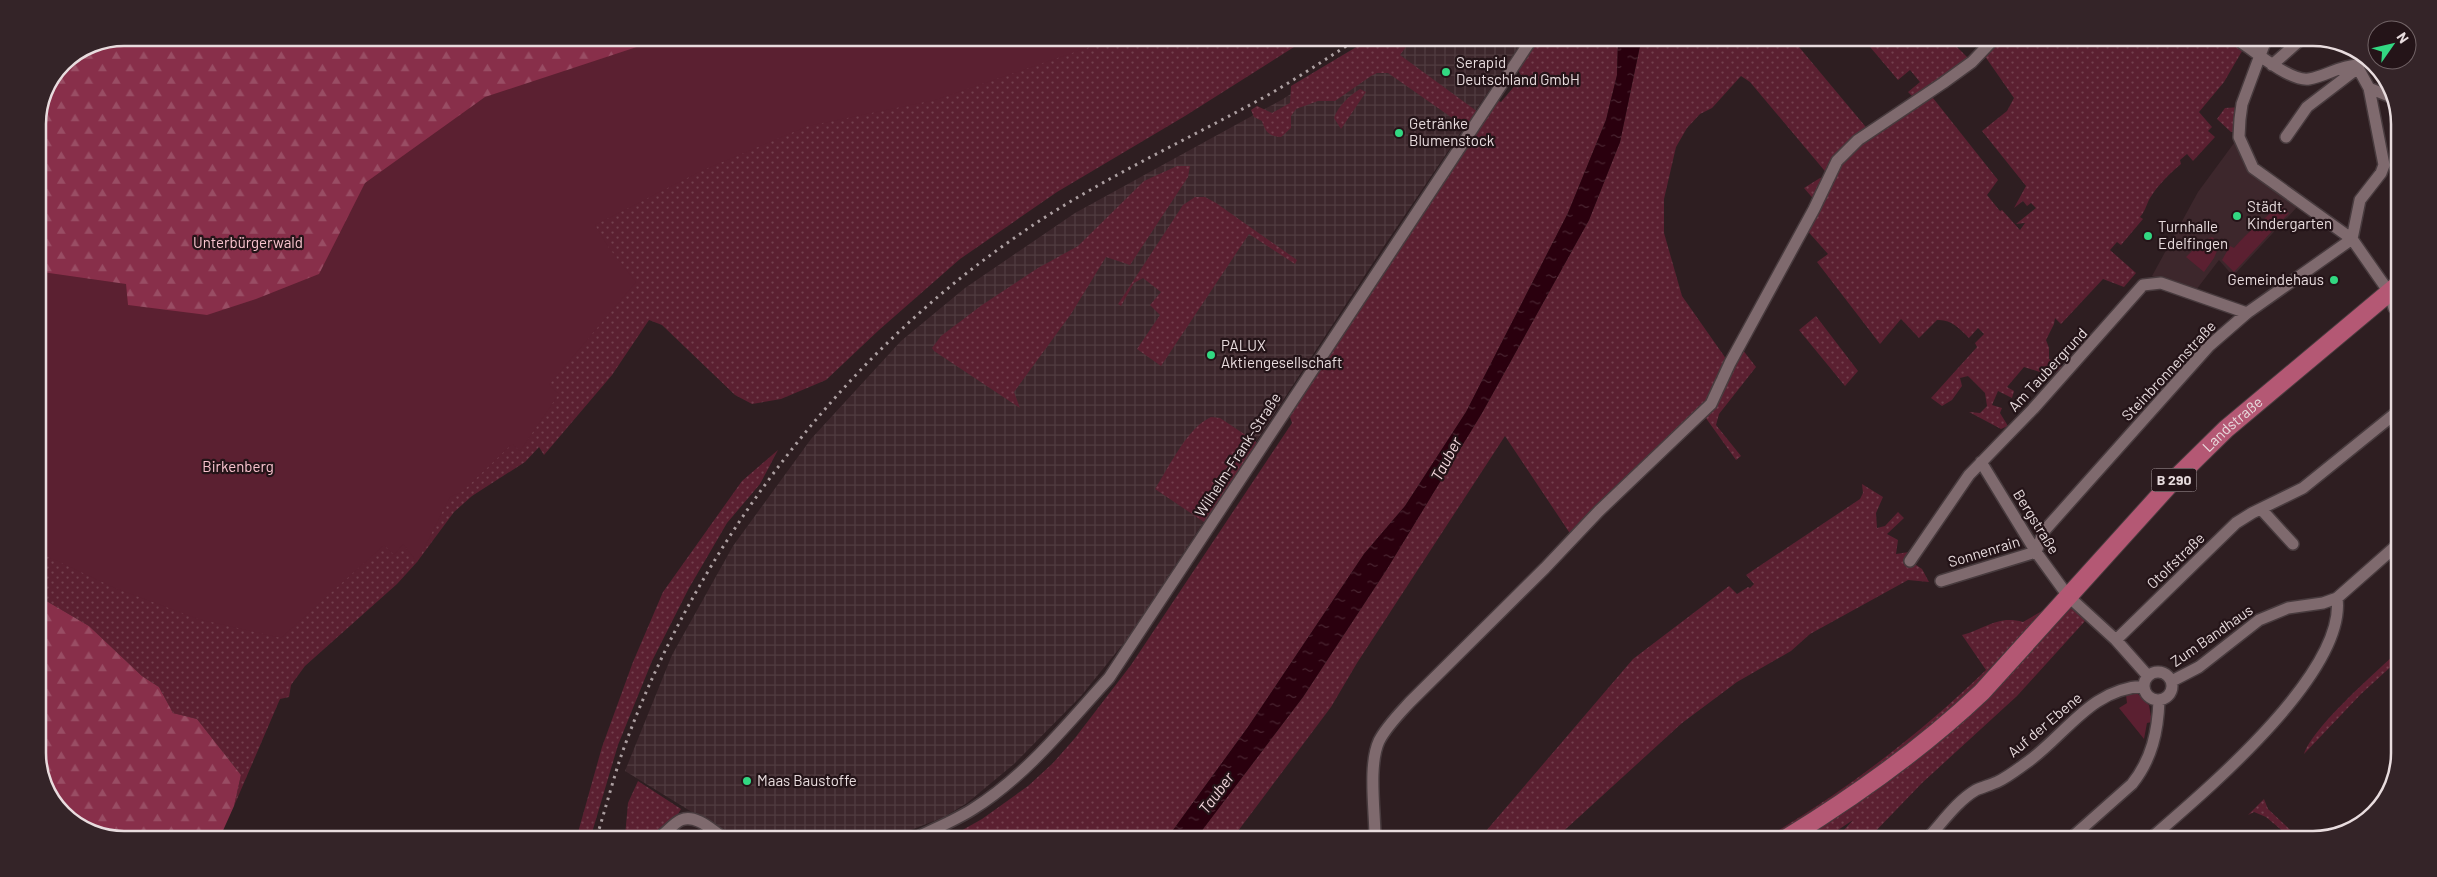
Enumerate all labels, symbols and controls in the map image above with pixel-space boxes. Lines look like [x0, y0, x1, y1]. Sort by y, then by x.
north arrow [2367, 20, 2417, 70]
text: N [2394, 29, 2413, 46]
place label: Serapid Deutschland GmbH [1456, 53, 1580, 88]
marker: Serapid Deutschland GmbH [1440, 66, 1452, 78]
place label: Getränke Blumenstock [1409, 114, 1495, 149]
marker: Getränke Blumenstock [1393, 127, 1405, 139]
place label: Städt. Kindergarten [2247, 197, 2332, 232]
marker: Städt. Kindergarten [2231, 210, 2243, 222]
place label: Turnhalle Edelfingen [2158, 217, 2228, 252]
marker: Turnhalle Edelfingen [2142, 230, 2154, 242]
park label: Unterbürgerwald [193, 233, 303, 251]
place label: Gemeindehaus [2228, 270, 2324, 288]
marker: Gemeindehaus [2328, 274, 2340, 286]
street label: Steinbronnenstraße [2117, 317, 2219, 424]
street label: Am Taubergrund [2004, 324, 2091, 415]
place label: PALUX Aktiengesellschaft [1221, 336, 1343, 371]
marker: PALUX Aktiengesellschaft [1205, 349, 1217, 361]
street label: Wilhelm-Frank-Straße [1190, 389, 1284, 520]
street label: Landstraße [2198, 392, 2266, 455]
water label: Tauber [1426, 432, 1466, 484]
park label: Birkenberg [202, 457, 274, 475]
road number: B 290 [2152, 468, 2196, 492]
street label: Bergstraße [2010, 486, 2064, 557]
street label: Otolfstraße [2143, 528, 2208, 592]
street label: Sonnenrain [1946, 532, 2022, 570]
street label: Zum Bandhaus [2167, 600, 2256, 670]
street label: Auf der Ebene [2004, 688, 2085, 760]
water label: Tauber [1194, 767, 1238, 817]
place label: Maas Baustoffe [757, 771, 857, 789]
marker: Maas Baustoffe [741, 775, 753, 787]

